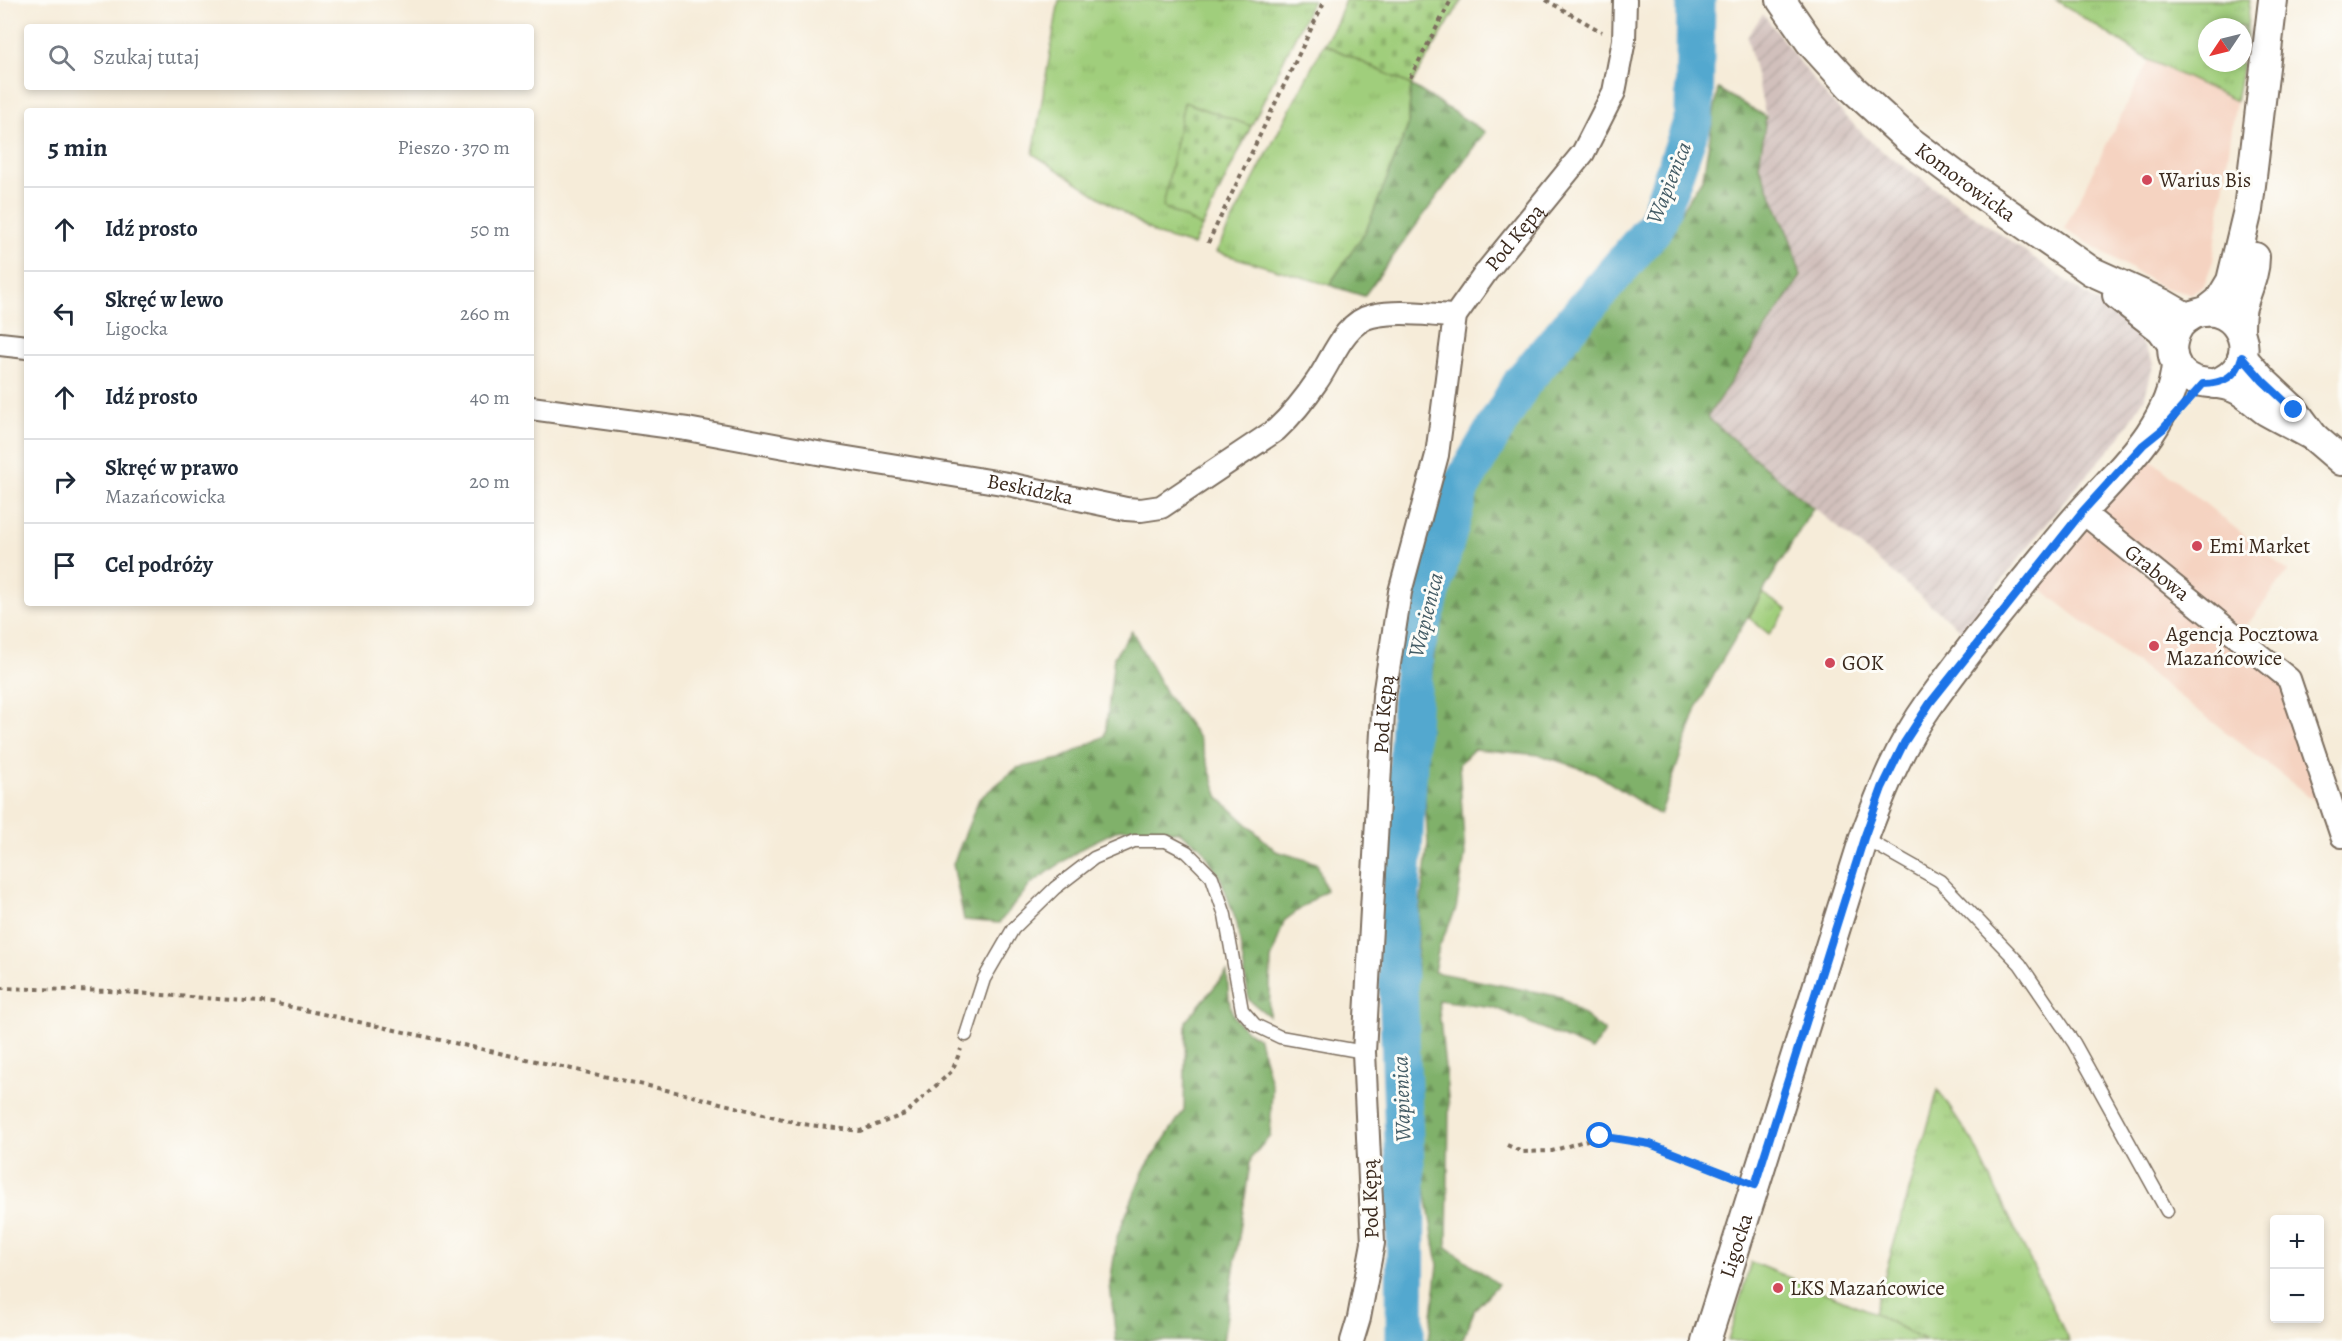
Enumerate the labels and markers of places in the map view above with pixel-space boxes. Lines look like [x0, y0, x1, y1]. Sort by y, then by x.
place label: Warius Bis [2158, 166, 2251, 194]
marker: Warius Bis [2140, 173, 2154, 187]
place label: Emi Market [2209, 532, 2310, 560]
marker: Emi Market [2190, 539, 2204, 553]
place label: Agencja Pocztowa Mazańcowice [2165, 620, 2319, 672]
marker: Agencja Pocztowa Mazańcowice [2147, 639, 2161, 653]
place label: GOK [1842, 649, 1884, 677]
marker: GOK [1823, 656, 1837, 670]
place label: LKS Mazańcowice [1790, 1274, 1945, 1302]
marker: LKS Mazańcowice [1771, 1281, 1785, 1295]

